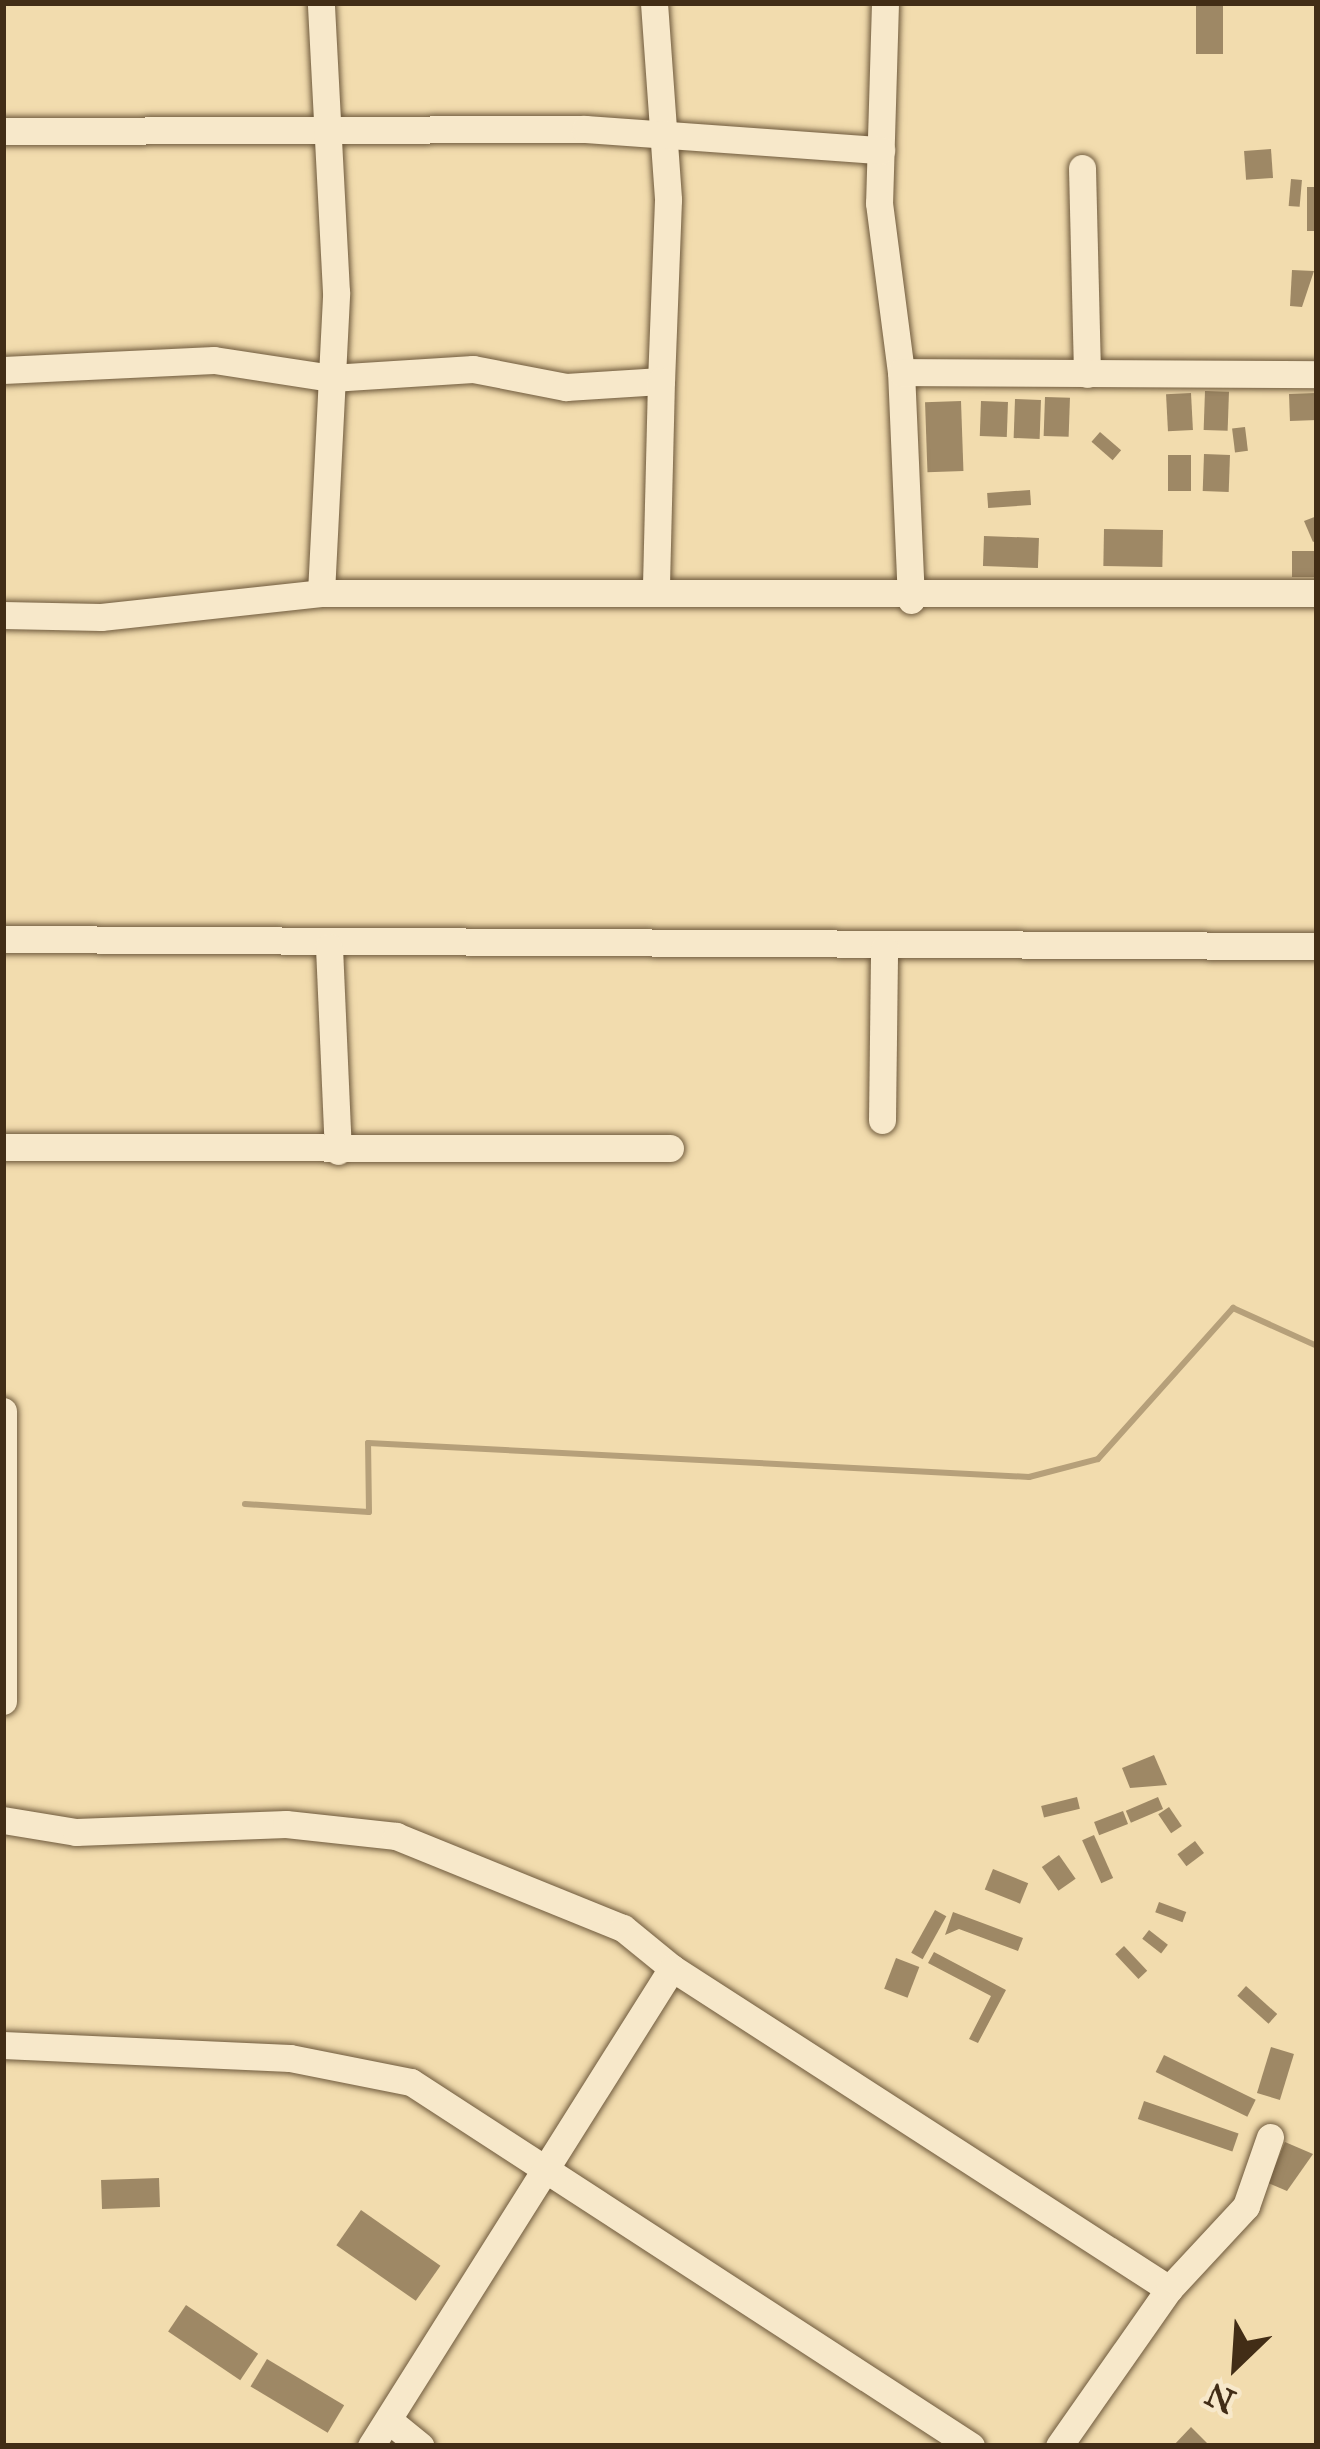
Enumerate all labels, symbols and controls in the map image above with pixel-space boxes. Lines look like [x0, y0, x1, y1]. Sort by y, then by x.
north arrow [1176, 2305, 1296, 2425]
text: N [1200, 2374, 1242, 2422]

